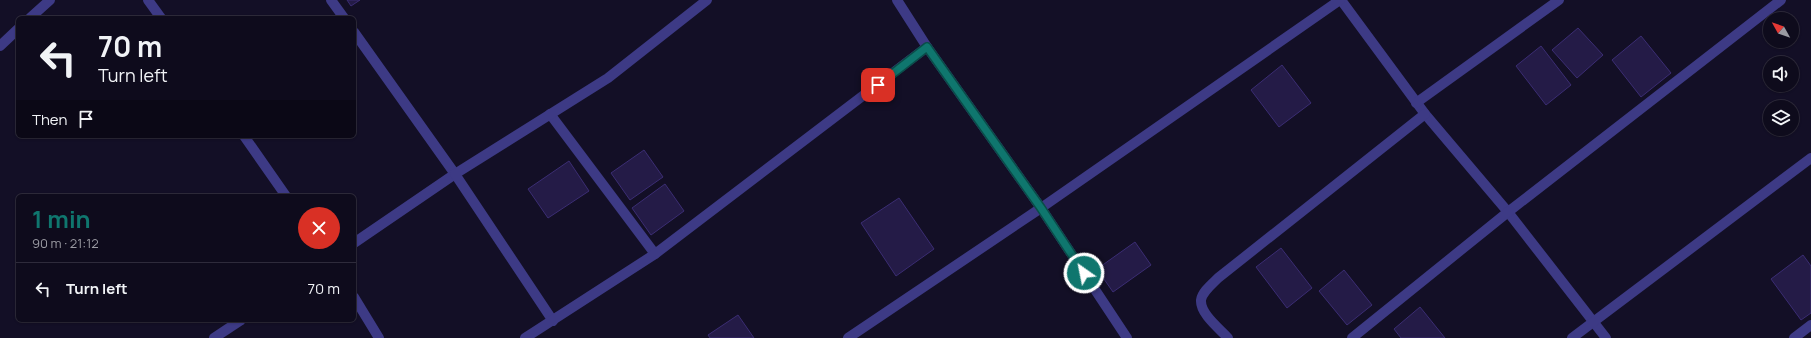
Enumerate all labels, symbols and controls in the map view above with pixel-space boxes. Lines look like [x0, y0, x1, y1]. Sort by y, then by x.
north arrow [1763, 12, 1799, 48]
map controls [1763, 12, 1799, 136]
text: 70 m [98, 27, 162, 65]
icon: left [32, 32, 84, 84]
button: sound [1763, 56, 1799, 92]
text: Turn left [98, 63, 168, 87]
pin [861, 68, 895, 102]
icon: arrive [867, 74, 889, 96]
button: layers [1763, 100, 1799, 136]
icon: arrive [75, 108, 97, 130]
text: Then [32, 109, 67, 130]
text: 1 min [32, 202, 91, 235]
button: close [298, 207, 340, 249]
text: 90 m · 21:12 [32, 234, 99, 252]
position arrow [1063, 252, 1105, 294]
icon: left [32, 278, 54, 300]
text: Turn left [66, 278, 128, 299]
text: 70 m [308, 278, 340, 299]

